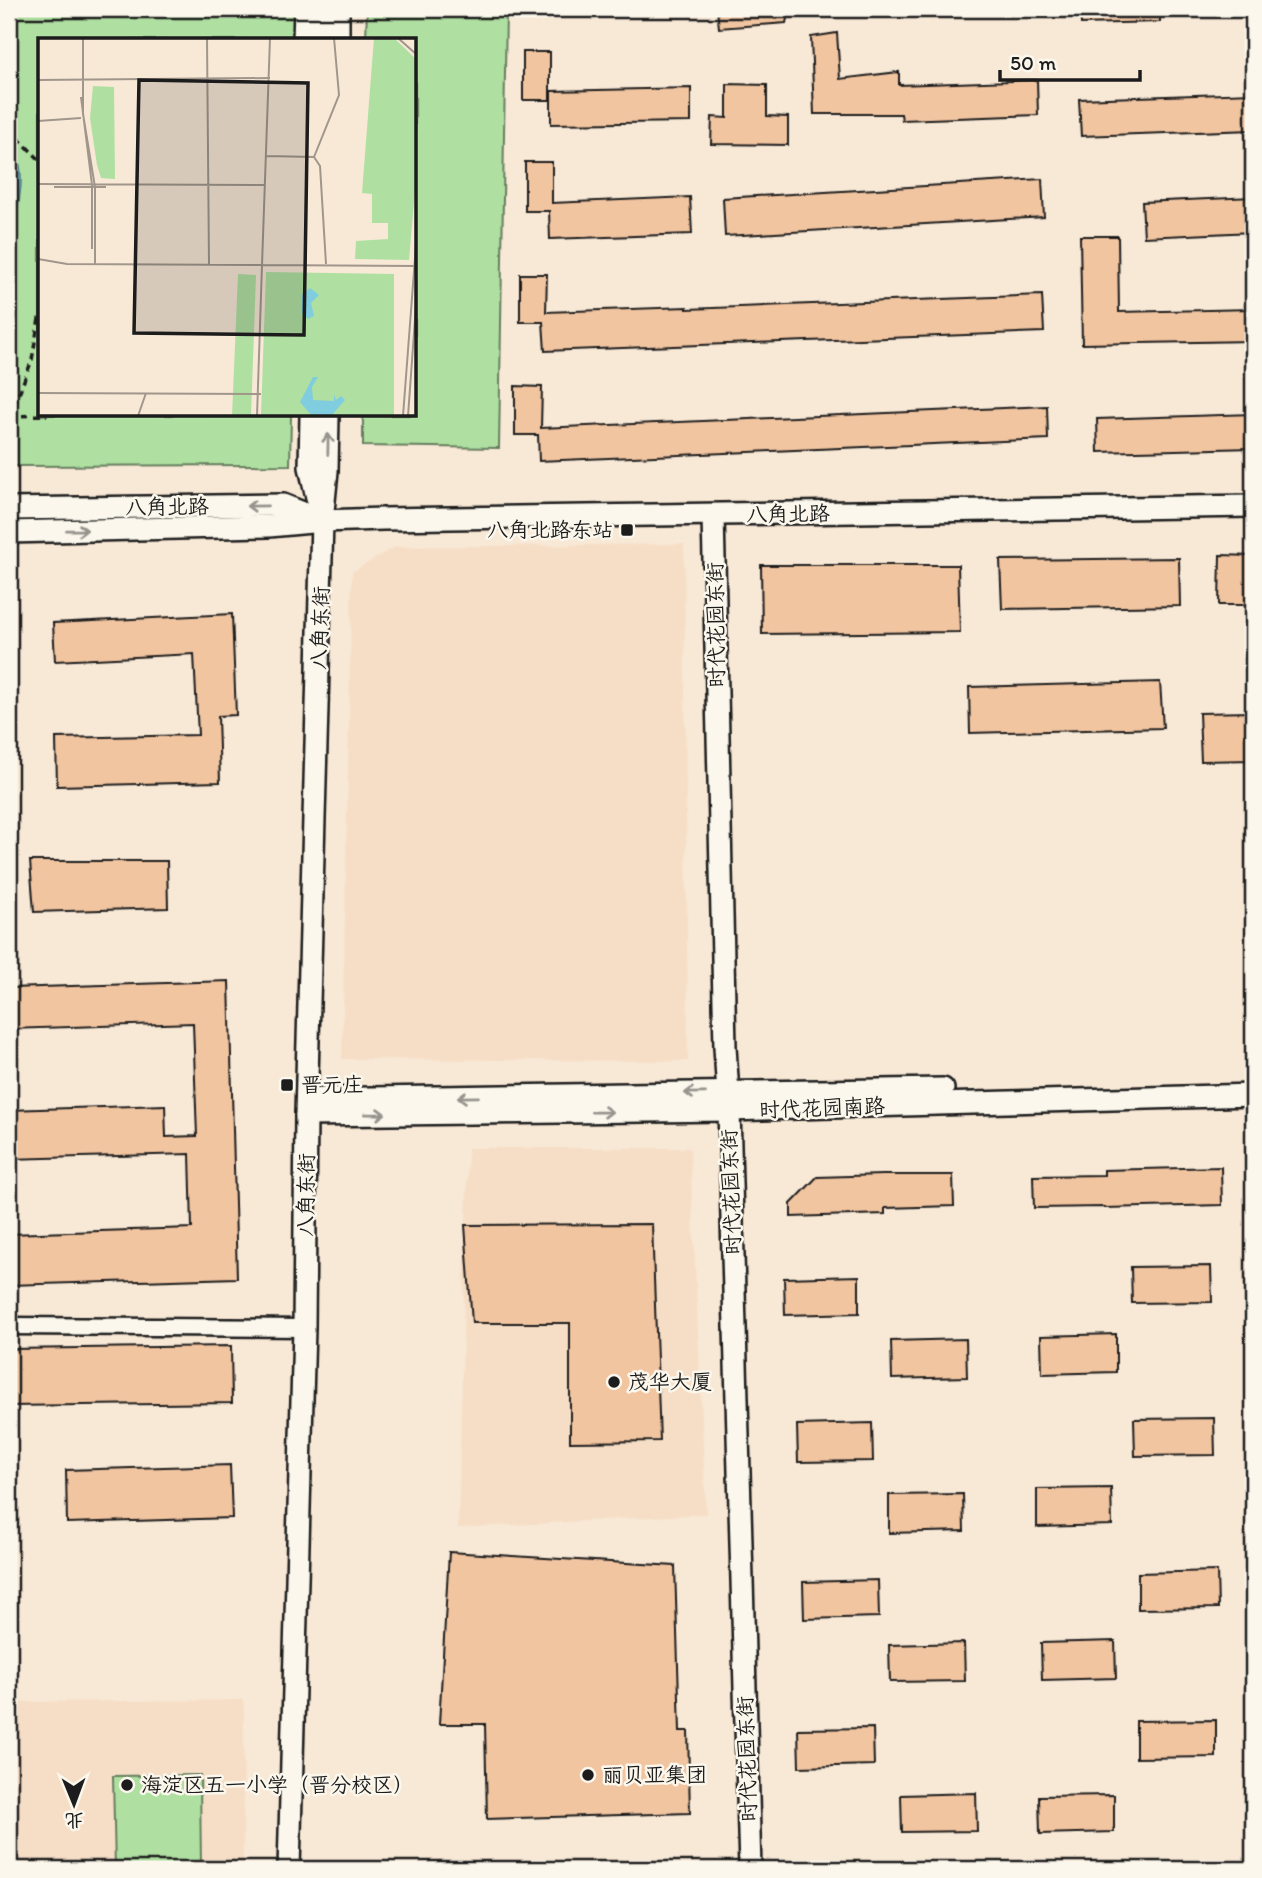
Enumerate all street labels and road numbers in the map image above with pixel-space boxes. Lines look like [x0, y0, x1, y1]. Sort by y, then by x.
street label: 八角北路 [125, 493, 209, 520]
street label: 八角北路 [746, 500, 830, 527]
street label: 时代花园东街 [702, 562, 729, 688]
street label: 八角东街 [306, 586, 333, 670]
street label: 时代花园南路 [759, 1093, 885, 1122]
street label: 时代花园东街 [716, 1129, 745, 1255]
street label: 八角东街 [292, 1153, 319, 1237]
street label: 时代花园东街 [732, 1696, 761, 1822]

